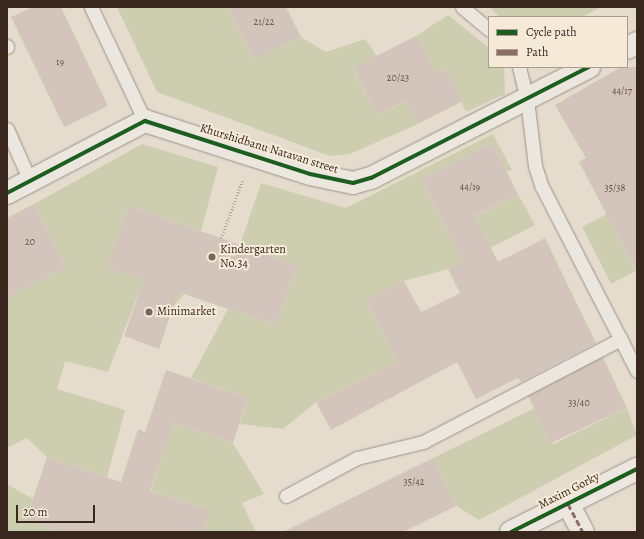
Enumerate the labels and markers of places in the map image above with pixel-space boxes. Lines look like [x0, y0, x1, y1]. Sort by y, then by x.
place label: Kindergarten No.34 [220, 243, 286, 271]
marker: Kindergarten No.34 [207, 252, 217, 262]
place label: Minimarket [157, 305, 216, 319]
marker: Minimarket [144, 307, 154, 317]

